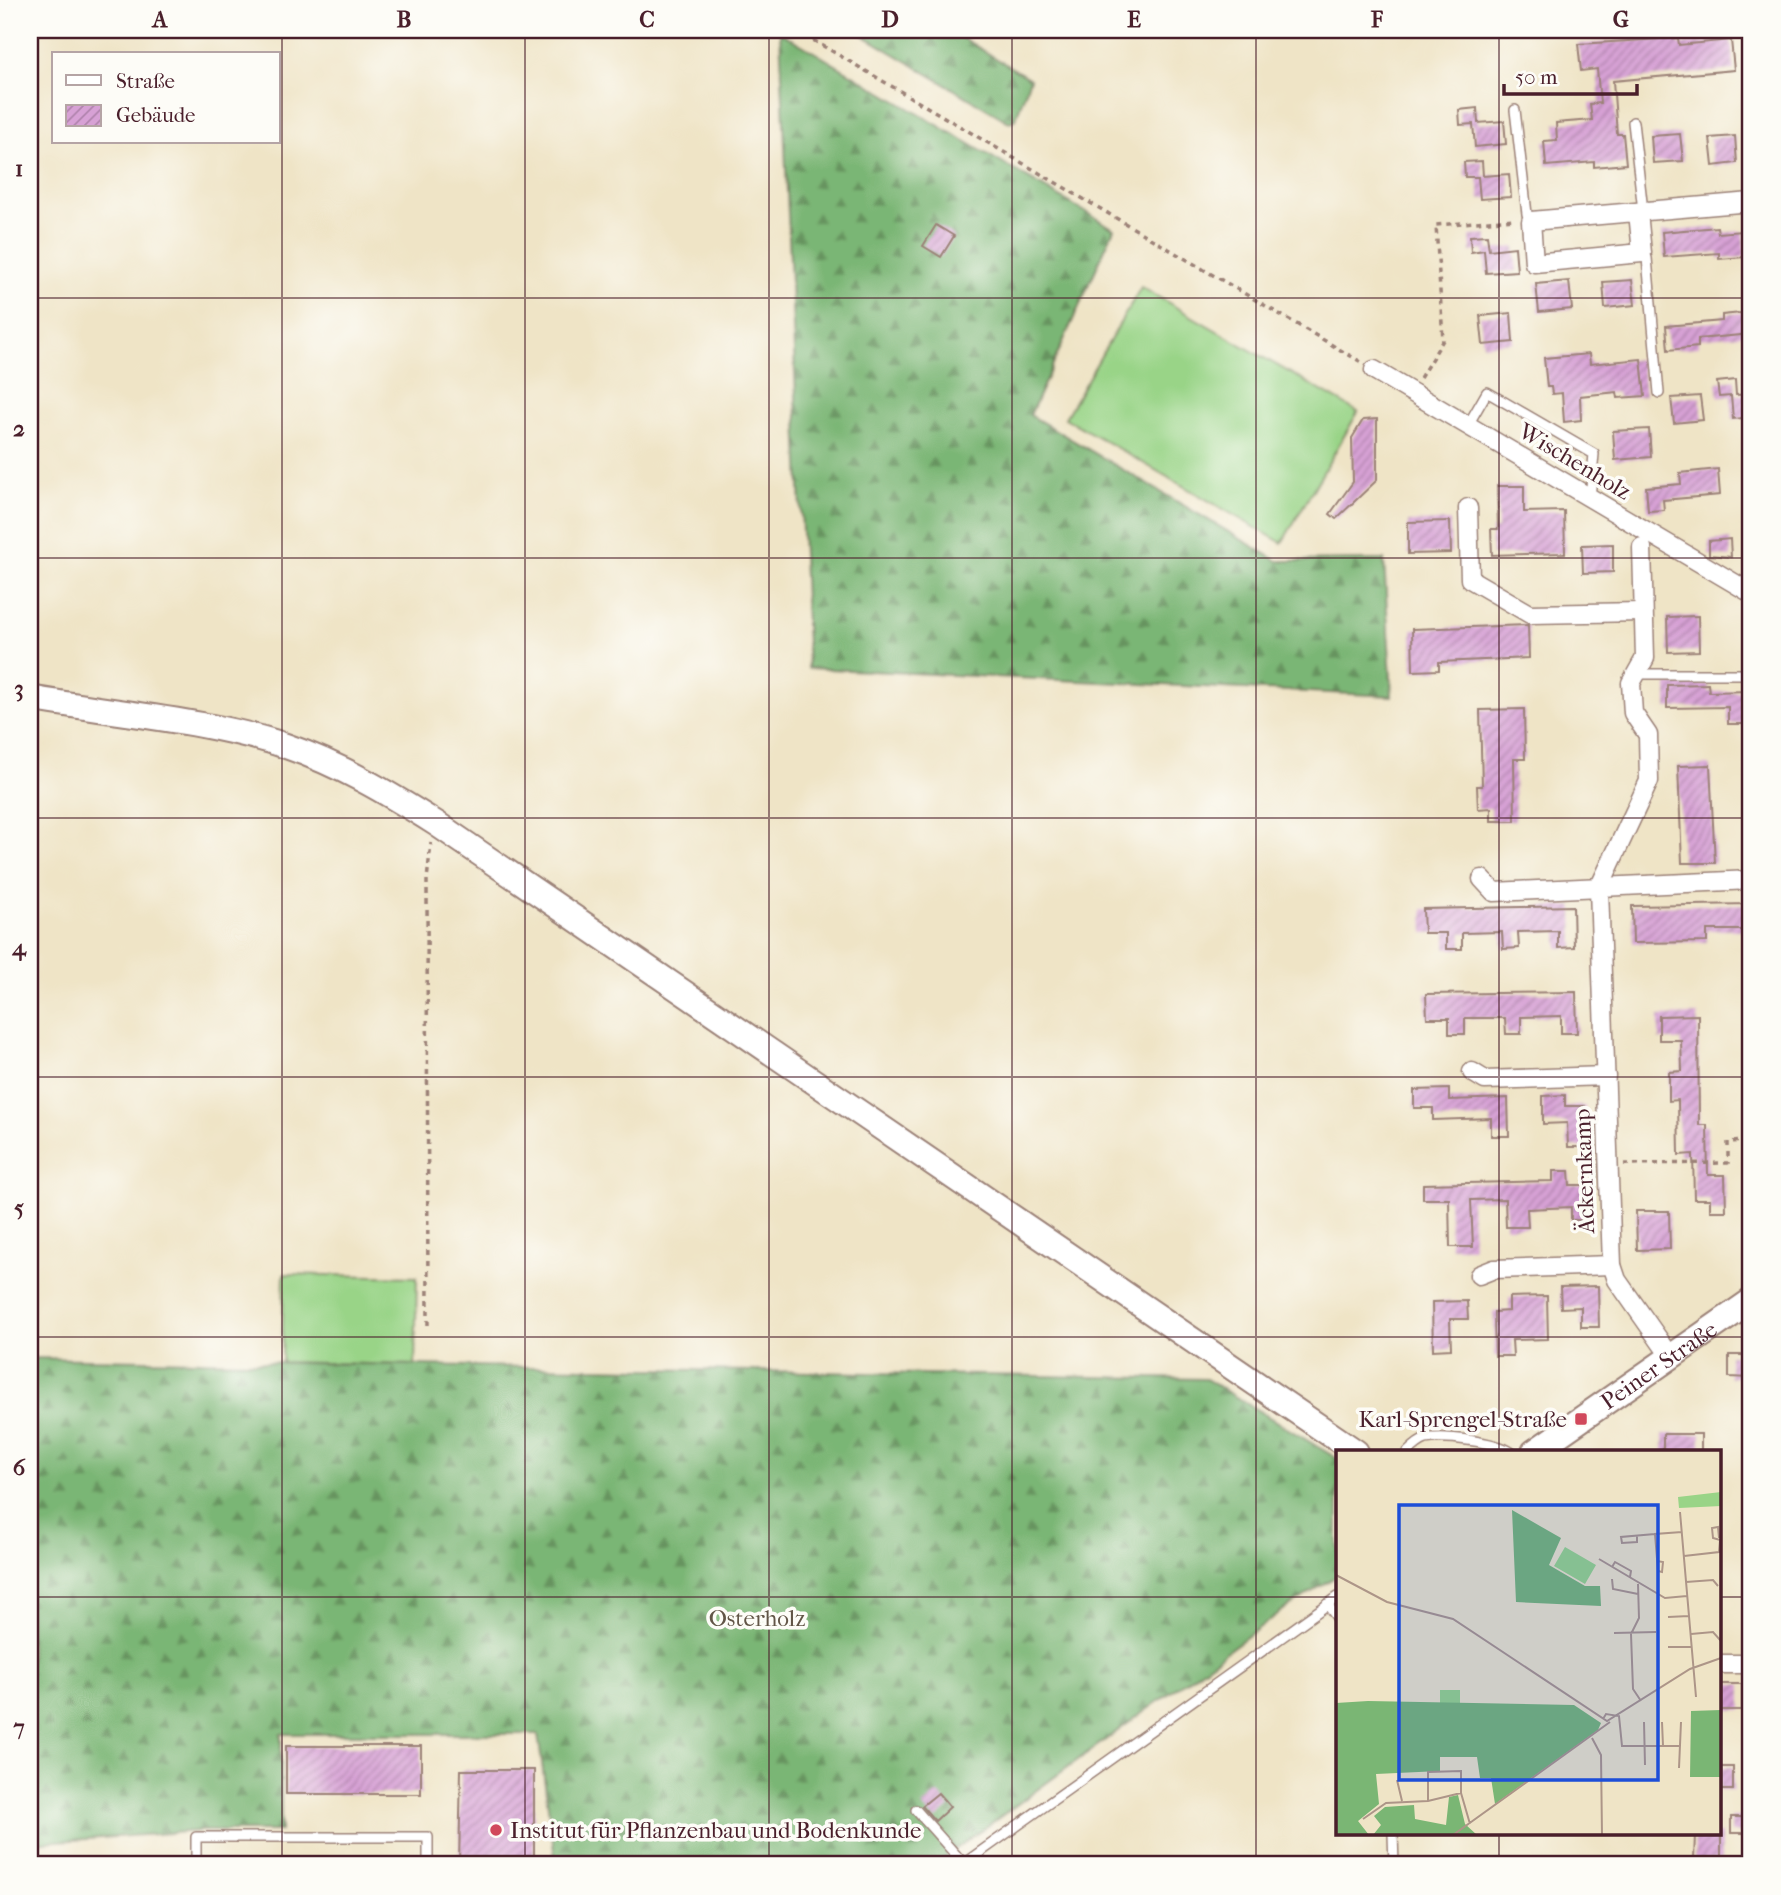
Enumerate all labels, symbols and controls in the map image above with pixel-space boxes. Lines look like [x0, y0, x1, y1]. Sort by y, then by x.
text: A [151, 6, 169, 33]
text: B [397, 6, 412, 33]
text: C [639, 6, 655, 33]
text: D [881, 6, 899, 33]
text: E [1127, 6, 1141, 33]
text: F [1370, 6, 1384, 33]
text: G [1613, 6, 1629, 33]
legend [52, 52, 280, 144]
scale bar [1504, 52, 1638, 96]
text: 50 m [1515, 65, 1558, 89]
text: Straße [116, 69, 175, 93]
text: Gebäude [116, 103, 196, 127]
text: 1 [15, 155, 23, 182]
text: 2 [13, 415, 25, 442]
street label: Wischenholz [1513, 417, 1636, 505]
text: 3 [14, 675, 24, 702]
text: 4 [11, 934, 27, 961]
street label: Äckernkamp [1569, 1108, 1600, 1235]
text: 5 [14, 1194, 24, 1221]
street label: Peiner Straße [1596, 1316, 1722, 1415]
place label: Karl-Sprengel-Straße [1358, 1406, 1567, 1433]
marker: Karl-Sprengel-Straße [1573, 1411, 1589, 1427]
inset map [1336, 1450, 1722, 1836]
text: 6 [13, 1454, 26, 1481]
park label: Osterholz [709, 1605, 805, 1632]
text: 7 [12, 1714, 25, 1741]
place label: Institut für Pflanzenbau und Bodenkunde [510, 1817, 921, 1844]
marker: Institut für Pflanzenbau und Bodenkunde [488, 1822, 504, 1838]

